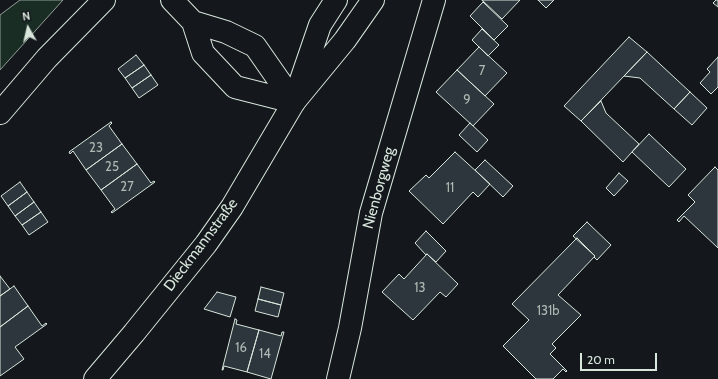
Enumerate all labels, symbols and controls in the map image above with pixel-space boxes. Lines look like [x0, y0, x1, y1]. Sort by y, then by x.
north arrow [8, 8, 48, 48]
text: N [22, 9, 31, 24]
house number: 7 [479, 63, 485, 79]
house number: 9 [463, 92, 471, 108]
house number: 23 [89, 140, 103, 156]
street label: Nienborgweg [359, 145, 399, 231]
house number: 25 [105, 159, 119, 175]
house number: 27 [120, 179, 134, 195]
house number: 11 [446, 180, 454, 196]
street label: Dieckmannstraße [160, 195, 242, 295]
house number: 13 [414, 280, 426, 296]
house number: 131b [537, 303, 559, 319]
house number: 16 [235, 340, 247, 356]
scale bar [582, 345, 659, 371]
house number: 14 [259, 346, 271, 362]
text: 20 m [587, 352, 615, 367]

